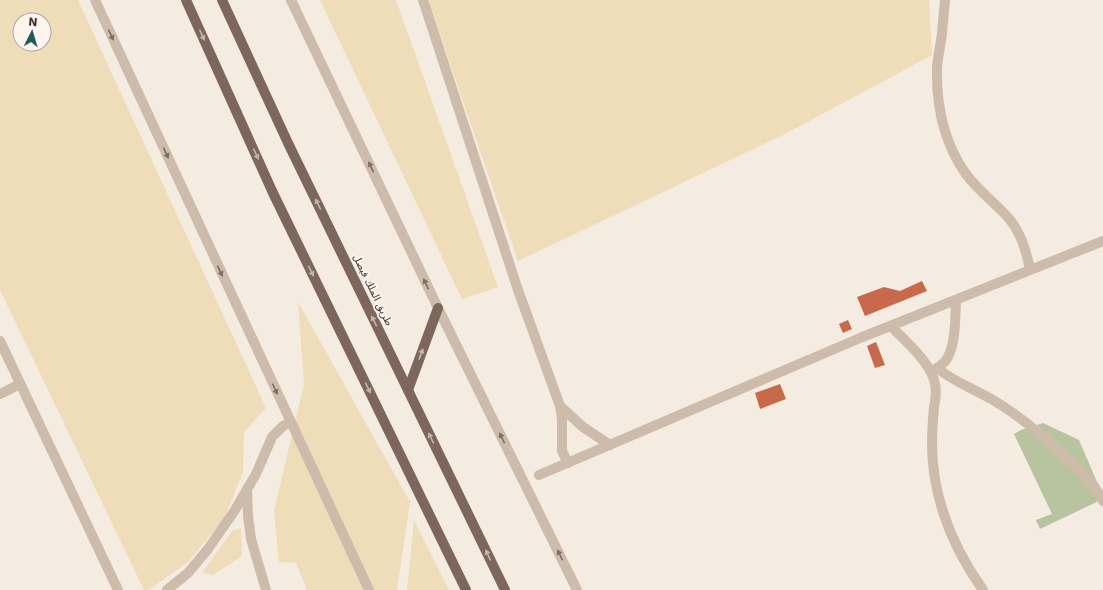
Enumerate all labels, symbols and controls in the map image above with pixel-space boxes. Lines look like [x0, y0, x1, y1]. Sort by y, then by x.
north arrow [12, 12, 52, 52]
text: N [28, 16, 38, 29]
one-way arrow [108, 30, 114, 41]
one-way arrow [199, 30, 205, 41]
one-way arrow [163, 148, 169, 159]
one-way arrow [253, 148, 259, 159]
one-way arrow [368, 161, 374, 172]
one-way arrow [315, 198, 321, 210]
street label: طريق الملك فيصل [351, 252, 395, 328]
one-way arrow [308, 265, 315, 277]
one-way arrow [217, 266, 223, 277]
one-way arrow [423, 278, 429, 290]
one-way arrow [371, 315, 378, 327]
one-way arrow [419, 347, 425, 359]
one-way arrow [365, 382, 371, 394]
one-way arrow [272, 384, 278, 395]
one-way arrow [428, 432, 434, 444]
one-way arrow [499, 433, 505, 444]
one-way arrow [485, 549, 491, 560]
one-way arrow [557, 549, 563, 561]

